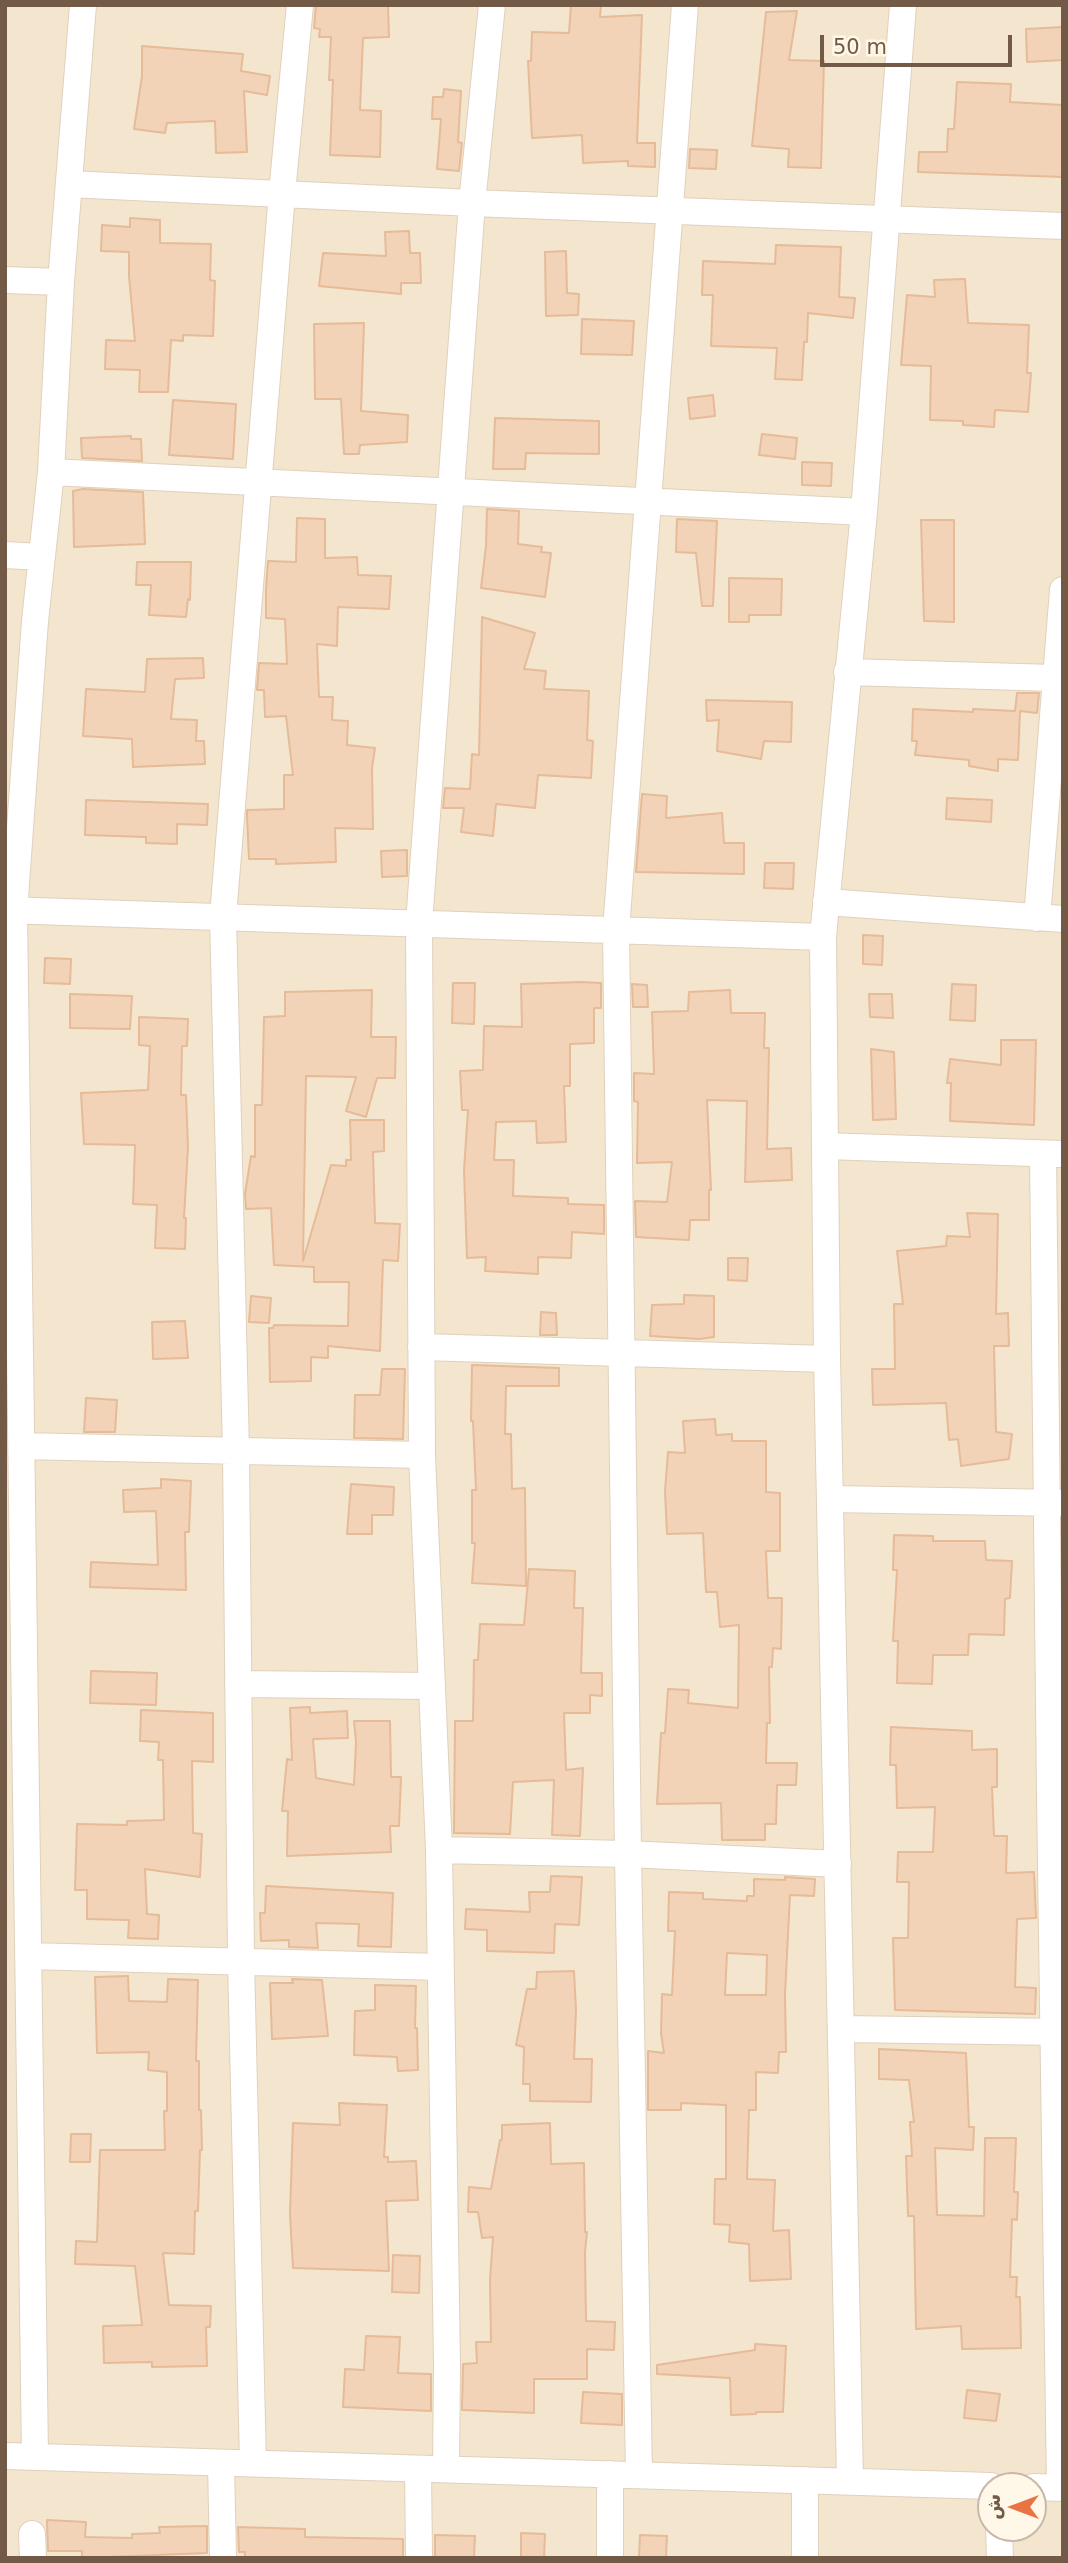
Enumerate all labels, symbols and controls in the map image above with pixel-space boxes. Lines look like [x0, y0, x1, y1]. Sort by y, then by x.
scale bar [823, 21, 1016, 65]
text: 50 m [833, 35, 887, 59]
north arrow [977, 2472, 1047, 2542]
text: ش [982, 2494, 1004, 2520]

